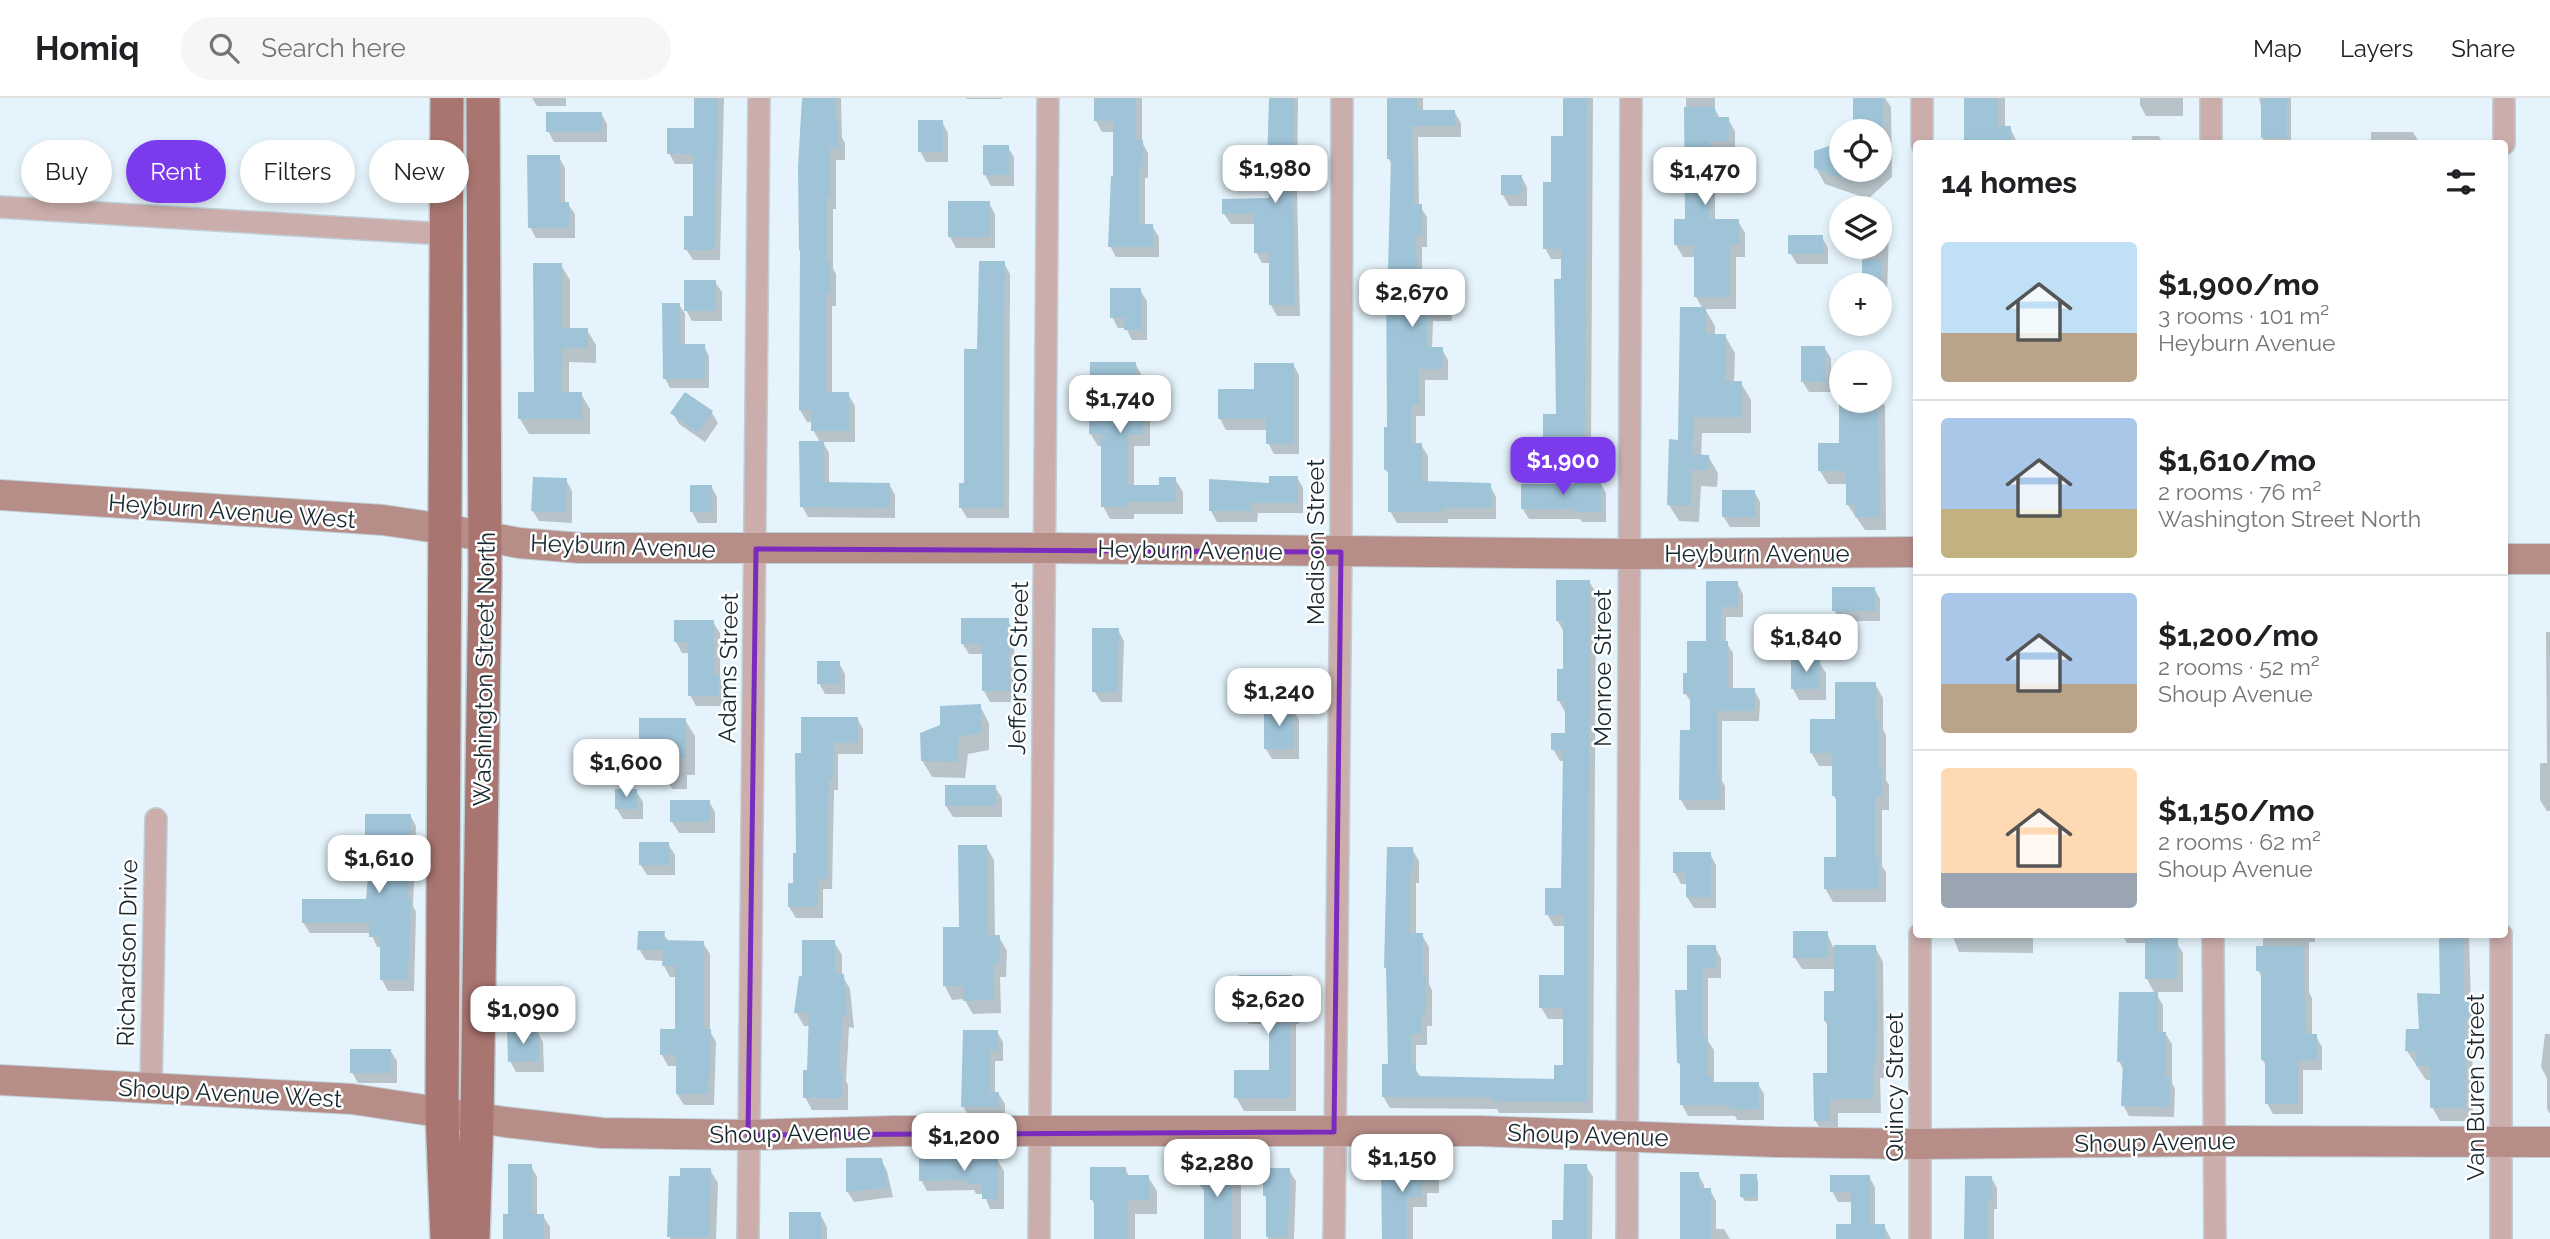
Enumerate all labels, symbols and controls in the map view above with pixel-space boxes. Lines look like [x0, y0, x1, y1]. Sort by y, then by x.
search box [181, 17, 671, 80]
text: Homiq [35, 29, 139, 68]
icon: search [205, 29, 243, 67]
text: Search here [261, 33, 406, 63]
text: Map [2253, 34, 2302, 63]
text: Layers [2340, 34, 2413, 63]
text: Share [2451, 34, 2515, 63]
map controls [1829, 119, 1892, 413]
button: locate [1829, 119, 1892, 182]
chip: Buy [21, 140, 112, 203]
chip: Rent [126, 140, 226, 203]
chip: Filters [240, 140, 355, 203]
chip: New [369, 140, 469, 203]
pin: $1,980 [1218, 146, 1332, 205]
pin: $1,470 [1648, 148, 1762, 207]
text: $1,980 [1239, 154, 1311, 181]
text: $1,470 [1669, 156, 1741, 183]
icon: filters [2442, 163, 2480, 201]
text: 14 homes [1941, 165, 2077, 200]
button: layers [1829, 196, 1892, 259]
text: $1,900/mo [2158, 267, 2319, 302]
pin: $2,670 [1355, 270, 1469, 329]
icon: home [1997, 270, 2081, 354]
button: + [1829, 273, 1892, 336]
text: $2,670 [1375, 278, 1449, 305]
text: 3 rooms · 101 m² [2158, 302, 2329, 329]
text: Heyburn Avenue [2158, 329, 2336, 356]
button: − [1829, 350, 1892, 413]
pin: $1,740 [1063, 376, 1177, 435]
text: $1,740 [1085, 384, 1155, 411]
pin: $1,900 [1506, 438, 1620, 497]
text: $1,610/mo [2158, 443, 2316, 478]
text: $1,900 [1526, 446, 1600, 473]
icon: home [1997, 446, 2081, 530]
street label: Madison Street [1301, 459, 1330, 625]
text: 2 rooms · 76 m² [2158, 478, 2321, 505]
street label: Heyburn Avenue West [107, 488, 357, 534]
text: Washington Street North [2158, 505, 2421, 532]
street label: Heyburn Avenue [530, 528, 716, 564]
street label: Washington Street North [467, 532, 501, 806]
street label: Heyburn Avenue [1097, 534, 1283, 566]
street label: Heyburn Avenue [1664, 539, 1850, 568]
street label: Jefferson Street [1002, 581, 1034, 755]
street label: Monroe Street [1588, 589, 1617, 747]
street label: Adams Street [712, 593, 744, 743]
pin: $1,840 [1749, 614, 1863, 674]
text: $1,200/mo [2158, 618, 2318, 653]
icon: home [1997, 621, 2081, 705]
text: $1,840 [1770, 623, 1842, 650]
text: 2 rooms · 52 m² [2158, 653, 2320, 680]
pin: $1,240 [1222, 668, 1336, 728]
text: $1,240 [1243, 677, 1315, 704]
text: Shoup Avenue [2158, 680, 2313, 707]
pin: $1,600 [569, 740, 683, 799]
text: $1,600 [589, 748, 663, 775]
text: $1,150/mo [2158, 793, 2314, 828]
icon: home [1997, 796, 2081, 880]
text: 2 rooms · 62 m² [2158, 828, 2321, 855]
pin: $1,610 [322, 836, 436, 895]
text: $1,610 [344, 844, 414, 871]
text: Shoup Avenue [2158, 855, 2313, 882]
street label: Richardson Drive [111, 859, 143, 1047]
pin: $2,620 [1211, 976, 1325, 1036]
text: $2,620 [1231, 985, 1305, 1012]
pin: $1,090 [466, 986, 580, 1046]
street label: Van Buren Street [2461, 993, 2490, 1181]
text: $1,090 [486, 995, 560, 1022]
street label: Quincy Street [1880, 1012, 1909, 1162]
street label: Shoup Avenue West [117, 1073, 343, 1113]
pin: $1,200 [907, 1114, 1021, 1173]
street label: Shoup Avenue [709, 1117, 871, 1149]
street label: Shoup Avenue [1507, 1118, 1669, 1152]
text: $1,200 [928, 1122, 1000, 1149]
street label: Shoup Avenue [2074, 1126, 2236, 1158]
pin: $1,150 [1345, 1134, 1459, 1194]
pin: $2,280 [1160, 1140, 1274, 1199]
text: $1,150 [1367, 1143, 1437, 1170]
text: $2,280 [1180, 1148, 1254, 1175]

